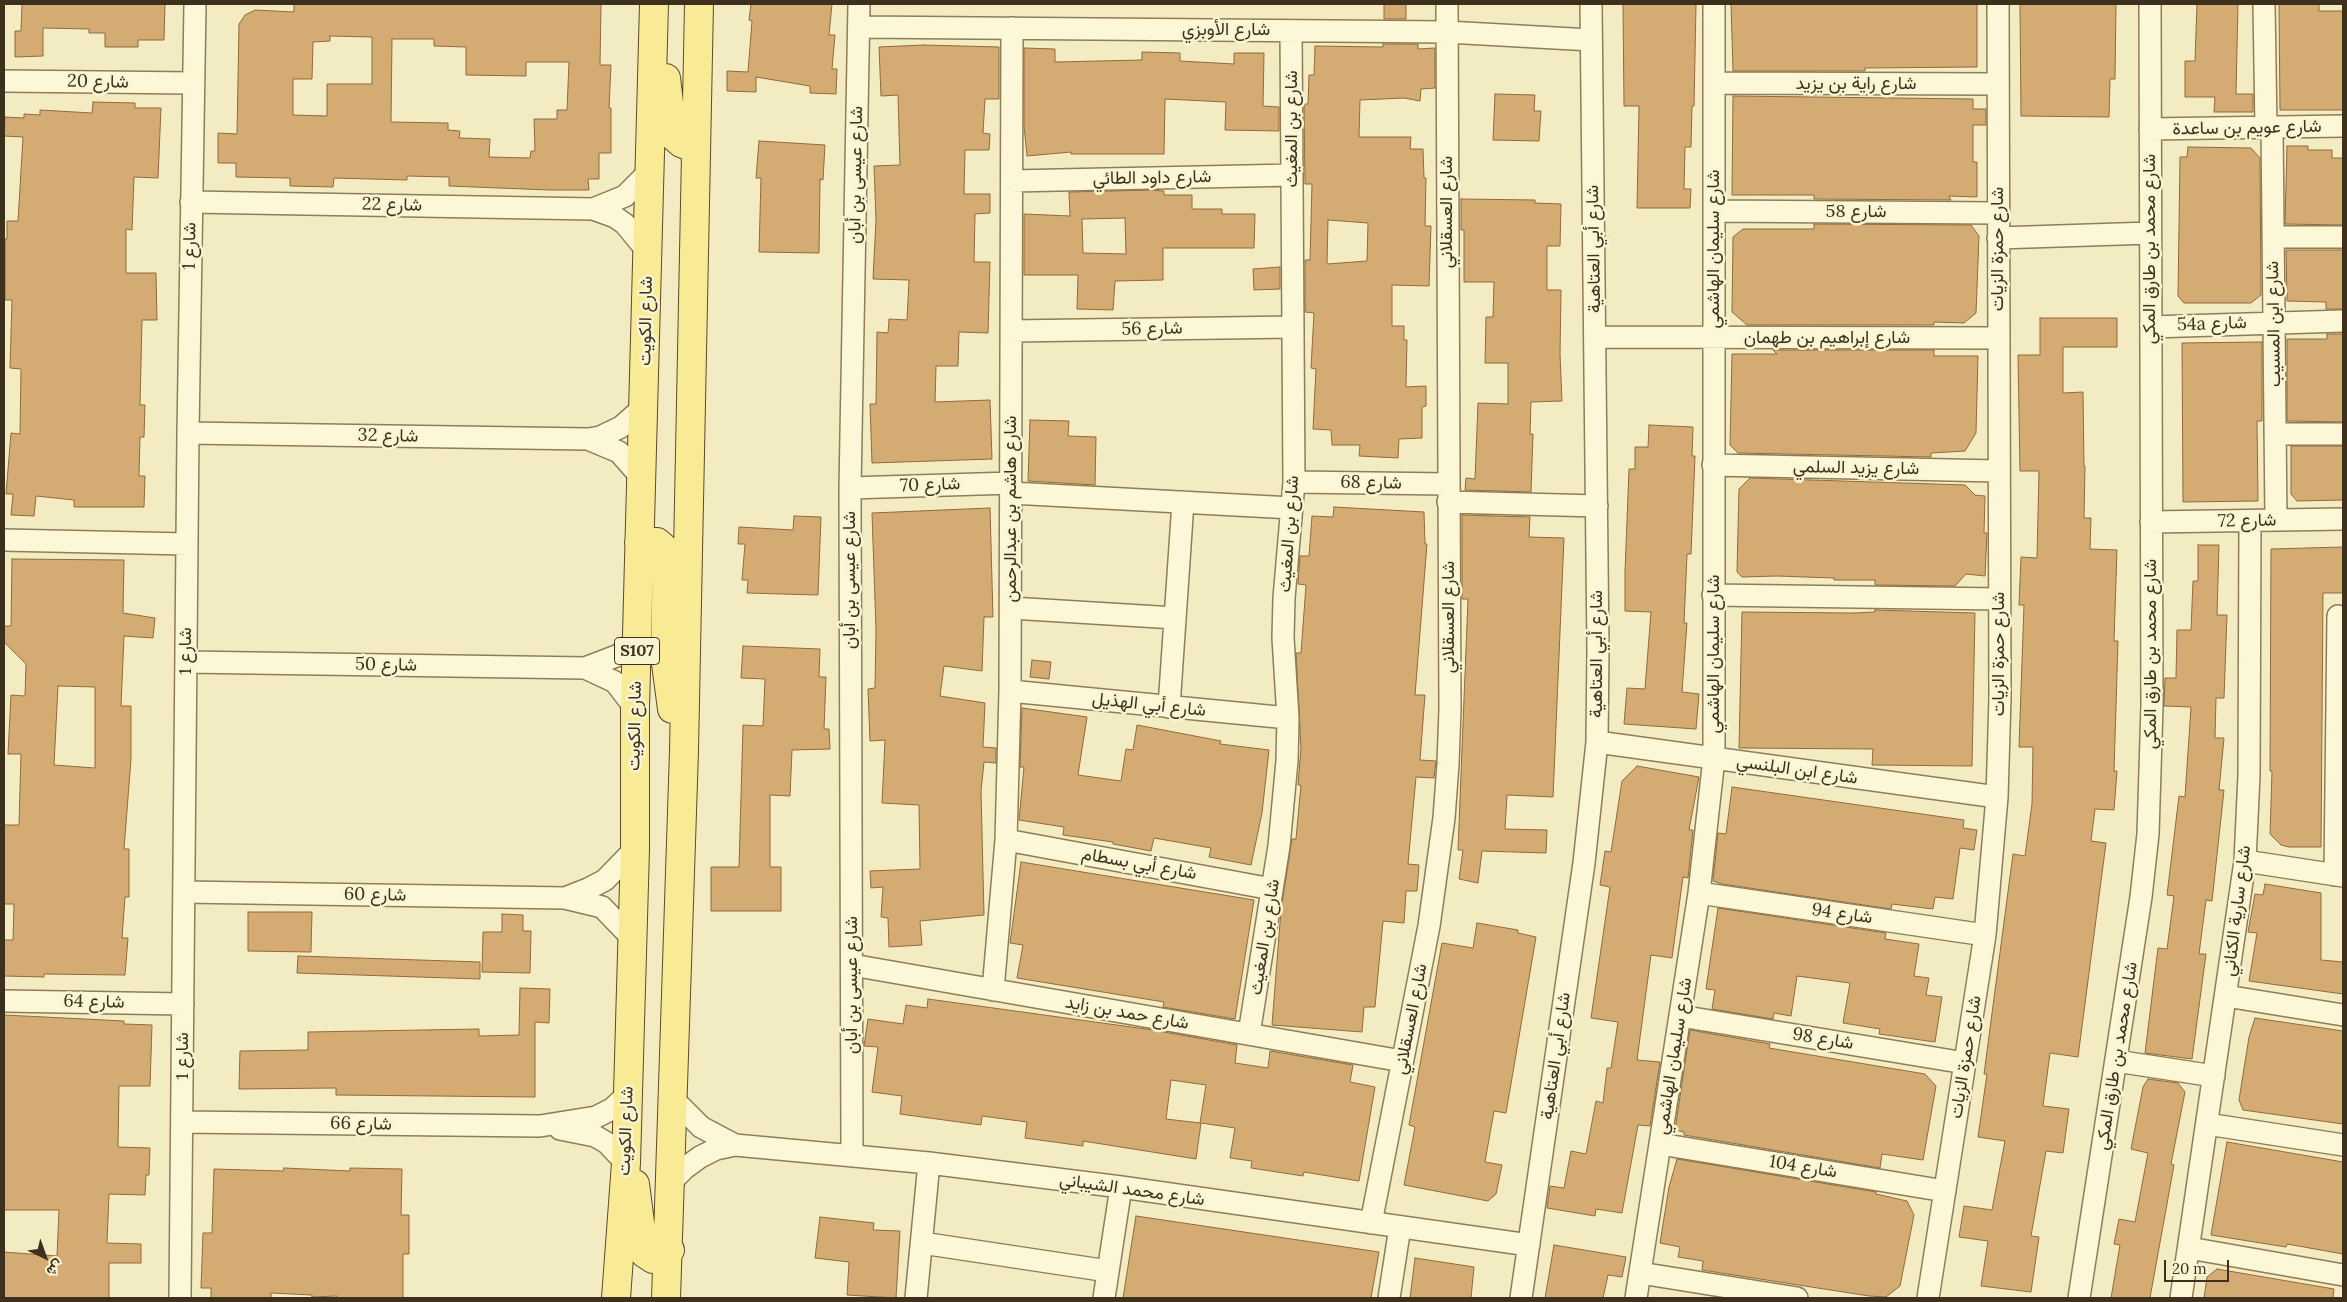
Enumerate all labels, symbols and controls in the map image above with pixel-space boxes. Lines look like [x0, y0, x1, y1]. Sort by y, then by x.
street label: شارع الأوبزي [1182, 19, 1270, 41]
street label: شارع بن المغيث [1281, 70, 1303, 188]
street label: شارع 20 [67, 71, 129, 93]
street label: شارع راية بن يزيد [1795, 73, 1917, 95]
street label: شارع عيسى بن أبان [844, 106, 868, 244]
street label: شارع عويم بن ساعدة [2172, 116, 2322, 140]
street label: شارع محمد بن طارق المكي [2139, 154, 2161, 344]
street label: شارع العسقلاني [1436, 156, 1458, 268]
street label: شارع داود الطائي [1093, 166, 1211, 190]
street label: شارع سليمان الهاشمي [1703, 170, 1725, 328]
street label: شارع أبي العتاهية [1582, 185, 1606, 313]
street label: شارع حمزة الزيات [1987, 187, 2009, 311]
street label: شارع 22 [362, 194, 422, 216]
street label: شارع 58 [1826, 201, 1886, 223]
street label: شارع 1 [179, 222, 201, 270]
street label: شارع ابن المسيب [2262, 261, 2286, 387]
street label: شارع الكويت [634, 276, 658, 366]
street label: 54a شارع [2177, 312, 2247, 336]
street label: شارع 56 [1121, 318, 1183, 340]
street label: شارع إبراهيم بن طهمان [1744, 327, 1910, 349]
street label: شارع هاشم بن عبدالرحمن [1000, 416, 1022, 602]
street label: شارع 32 [358, 425, 418, 447]
street label: شارع يزيد السلمي [1793, 456, 1919, 480]
street label: شارع 68 [1340, 472, 1402, 494]
street label: شارع 70 [899, 473, 961, 497]
street label: شارع بن المغيث [1274, 475, 1304, 593]
street label: شارع 72 [2217, 510, 2277, 532]
street label: شارع عيسى بن أبان [839, 511, 861, 649]
street label: شارع محمد بن طارق المكي [2140, 559, 2162, 749]
street label: شارع العسقلاني [1438, 561, 1460, 673]
street label: شارع سليمان الهاشمي [1703, 575, 1725, 733]
street label: شارع أبي العتاهية [1586, 590, 1608, 718]
street label: شارع حمزة الزيات [1988, 592, 2010, 716]
street label: شارع 1 [175, 627, 197, 675]
road number: S107 [614, 637, 660, 664]
street label: شارع 50 [355, 654, 417, 676]
street label: شارع الكويت [623, 681, 647, 771]
street label: شارع أبي الهذيل [1091, 688, 1207, 722]
street label: شارع ابن البلنسي [1735, 751, 1859, 789]
street label: شارع أبي بسطام [1080, 843, 1198, 885]
street label: شارع سارية الكناني [2218, 844, 2256, 978]
street label: شارع بن المغيث [1245, 877, 1285, 997]
street label: شارع 60 [344, 884, 406, 906]
street label: شارع 94 [1810, 899, 1874, 929]
street label: شارع عيسى بن أبان [841, 916, 863, 1054]
street label: شارع محمد بن طارق المكي [2091, 960, 2143, 1152]
street label: شارع العسقلاني [1390, 962, 1432, 1076]
street label: شارع سليمان الهاشمي [1651, 976, 1697, 1136]
street label: شارع 64 [63, 991, 125, 1013]
street label: شارع أبي العتاهية [1536, 991, 1576, 1121]
street label: شارع حمد بن زايد [1064, 992, 1190, 1034]
street label: شارع حمزة الزيات [1946, 994, 1986, 1120]
street label: شارع 98 [1791, 1024, 1855, 1054]
street label: شارع 1 [172, 1032, 194, 1080]
street label: شارع الكويت [614, 1086, 638, 1176]
street label: شارع 66 [330, 1113, 392, 1135]
street label: شارع 104 [1768, 1151, 1838, 1183]
street label: شارع محمد الشيباني [1058, 1169, 1206, 1211]
north arrow [20, 1232, 70, 1282]
scale bar [2167, 1250, 2232, 1282]
text: ش [43, 1256, 67, 1280]
text: 20 m [2172, 1259, 2207, 1278]

